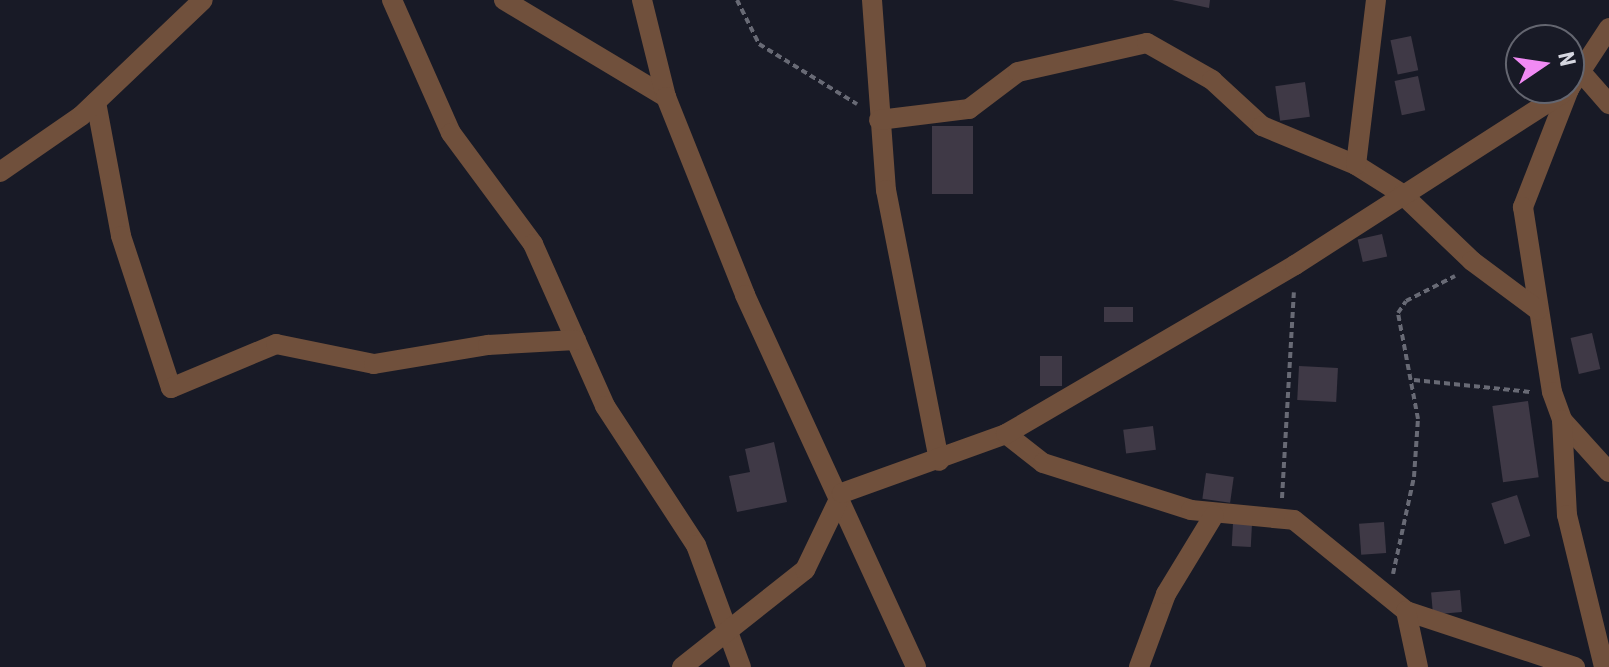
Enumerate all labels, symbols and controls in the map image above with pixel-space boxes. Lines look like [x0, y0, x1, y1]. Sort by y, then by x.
north arrow [1505, 24, 1585, 104]
text: N [1553, 50, 1581, 68]

